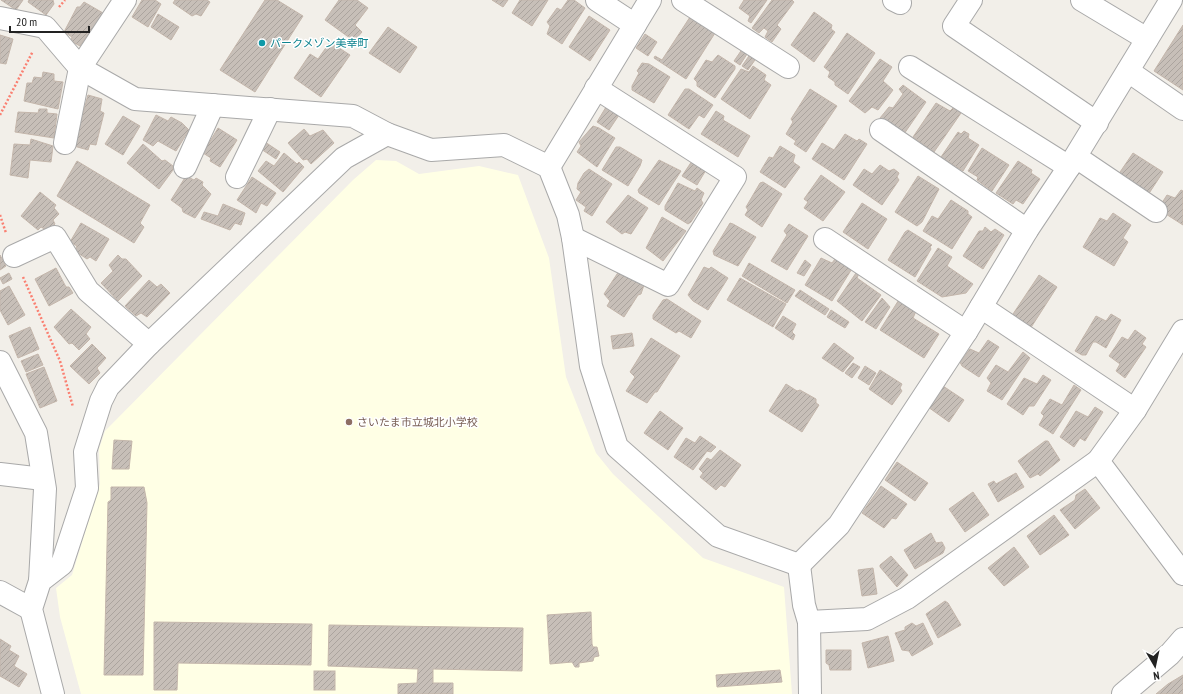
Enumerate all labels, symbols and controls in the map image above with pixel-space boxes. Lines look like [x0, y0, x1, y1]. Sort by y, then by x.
scale bar [10, 8, 89, 34]
text: 20 m [16, 14, 37, 29]
place label: パークメゾン美幸町 [270, 36, 369, 50]
marker: パークメゾン美幸町 [257, 38, 267, 48]
place label: さいたま市立城北小学校 [357, 415, 478, 429]
marker: さいたま市立城北小学校 [344, 417, 354, 427]
north arrow [1135, 646, 1175, 686]
text: N [1152, 668, 1161, 683]

